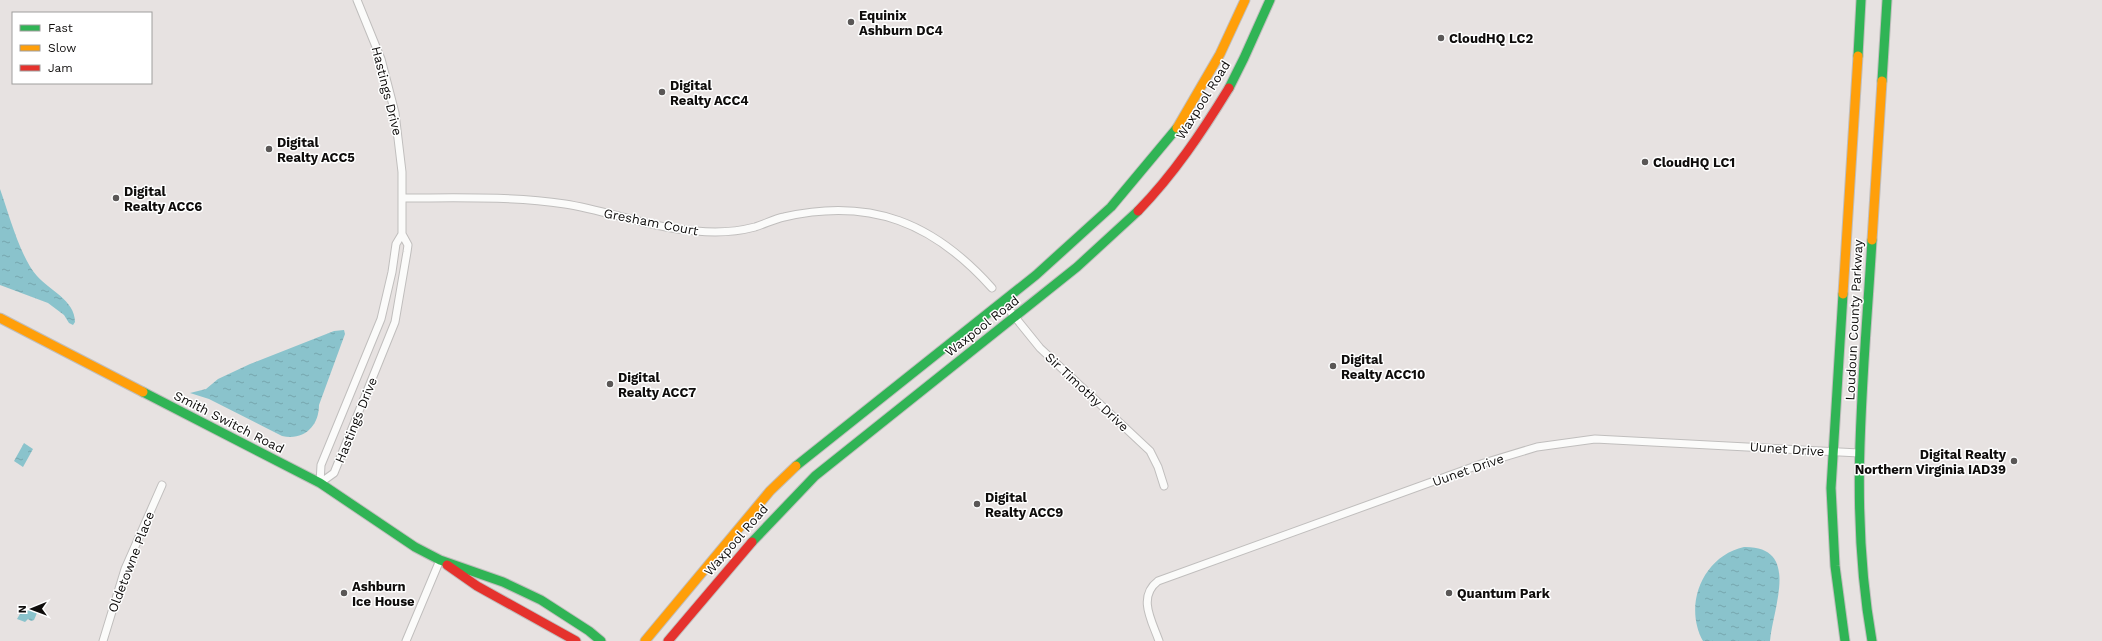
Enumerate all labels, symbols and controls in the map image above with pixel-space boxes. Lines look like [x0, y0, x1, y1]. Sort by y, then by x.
place label: Equinix Ashburn DC4 [859, 8, 944, 38]
legend [12, 12, 152, 84]
marker: Equinix Ashburn DC4 [846, 17, 856, 27]
text: Fast [48, 21, 73, 35]
place label: CloudHQ LC2 [1449, 31, 1533, 46]
marker: CloudHQ LC2 [1436, 33, 1446, 43]
text: Slow [48, 41, 76, 55]
street label: Hastings Drive [369, 45, 405, 137]
street label: Waxpool Road [1173, 58, 1233, 142]
text: Jam [48, 61, 73, 75]
place label: Digital Realty ACC4 [670, 78, 749, 108]
marker: Digital Realty ACC4 [657, 87, 667, 97]
place label: Digital Realty ACC5 [277, 135, 355, 165]
marker: Digital Realty ACC5 [264, 144, 274, 154]
place label: CloudHQ LC1 [1653, 155, 1735, 170]
marker: CloudHQ LC1 [1640, 157, 1650, 167]
place label: Digital Realty ACC6 [124, 184, 202, 214]
marker: Digital Realty ACC6 [111, 193, 121, 203]
street label: Gresham Court [602, 205, 700, 239]
street label: Loudoun County Parkway [1842, 239, 1866, 401]
street label: Waxpool Road [942, 292, 1022, 360]
street label: Sir Timothy Drive [1042, 350, 1132, 434]
place label: Digital Realty ACC10 [1341, 352, 1425, 382]
marker: Digital Realty ACC10 [1328, 361, 1338, 371]
place label: Digital Realty ACC7 [618, 370, 696, 400]
street label: Hastings Drive [332, 375, 380, 465]
marker: Digital Realty ACC7 [605, 379, 615, 389]
street label: Smith Switch Road [171, 388, 287, 456]
street label: Uunet Drive [1749, 439, 1825, 459]
place label: Digital Realty Northern Virginia IAD39 [1855, 447, 2007, 477]
street label: Uunet Drive [1430, 451, 1506, 489]
marker: Digital Realty Northern Virginia IAD39 [2009, 456, 2019, 466]
place label: Digital Realty ACC9 [985, 490, 1063, 520]
marker: Digital Realty ACC9 [972, 499, 982, 509]
street label: Waxpool Road [701, 501, 771, 579]
street label: Oldetowne Place [105, 509, 157, 615]
place label: Ashburn Ice House [352, 579, 415, 609]
place label: Quantum Park [1457, 586, 1551, 601]
marker: Ashburn Ice House [339, 588, 349, 598]
marker: Quantum Park [1444, 588, 1454, 598]
north arrow [12, 589, 52, 629]
text: N [16, 605, 29, 613]

